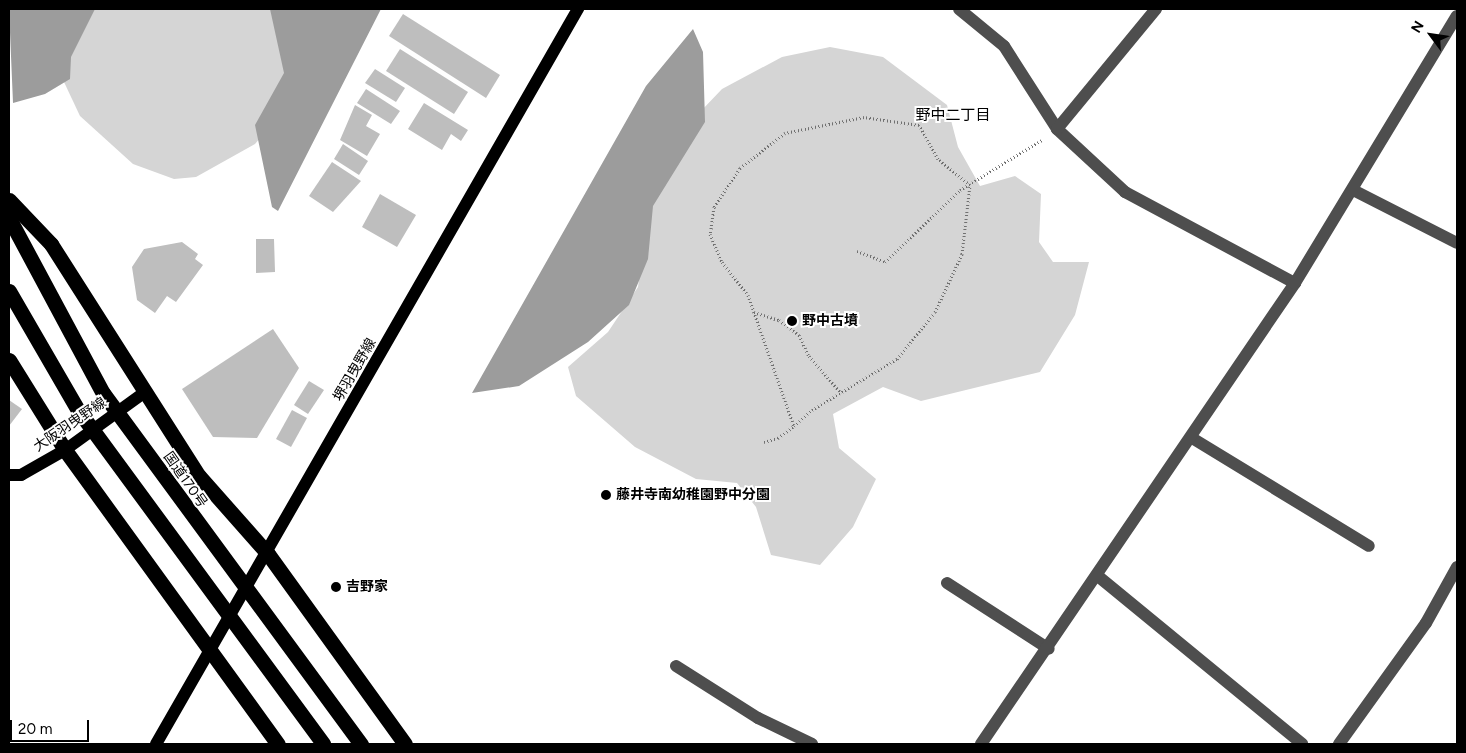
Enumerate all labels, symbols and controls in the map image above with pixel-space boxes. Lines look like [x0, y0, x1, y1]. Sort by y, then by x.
north arrow [1406, 10, 1456, 60]
text: N [1408, 18, 1428, 36]
district label: 野中二丁目 [916, 107, 990, 125]
place label: 野中古墳 [802, 313, 858, 329]
marker: 野中古墳 [786, 315, 798, 327]
street label: 堺羽曳野線 [330, 335, 380, 405]
street label: 大阪羽曳野線 [30, 395, 110, 455]
street label: 国道170号 [160, 449, 210, 511]
place label: 藤井寺南幼稚園野中分園 [616, 487, 770, 503]
marker: 藤井寺南幼稚園野中分園 [600, 489, 612, 501]
place label: 吉野家 [346, 579, 388, 595]
marker: 吉野家 [330, 581, 342, 593]
scale bar [12, 710, 91, 742]
text: 20 m [18, 720, 52, 738]

